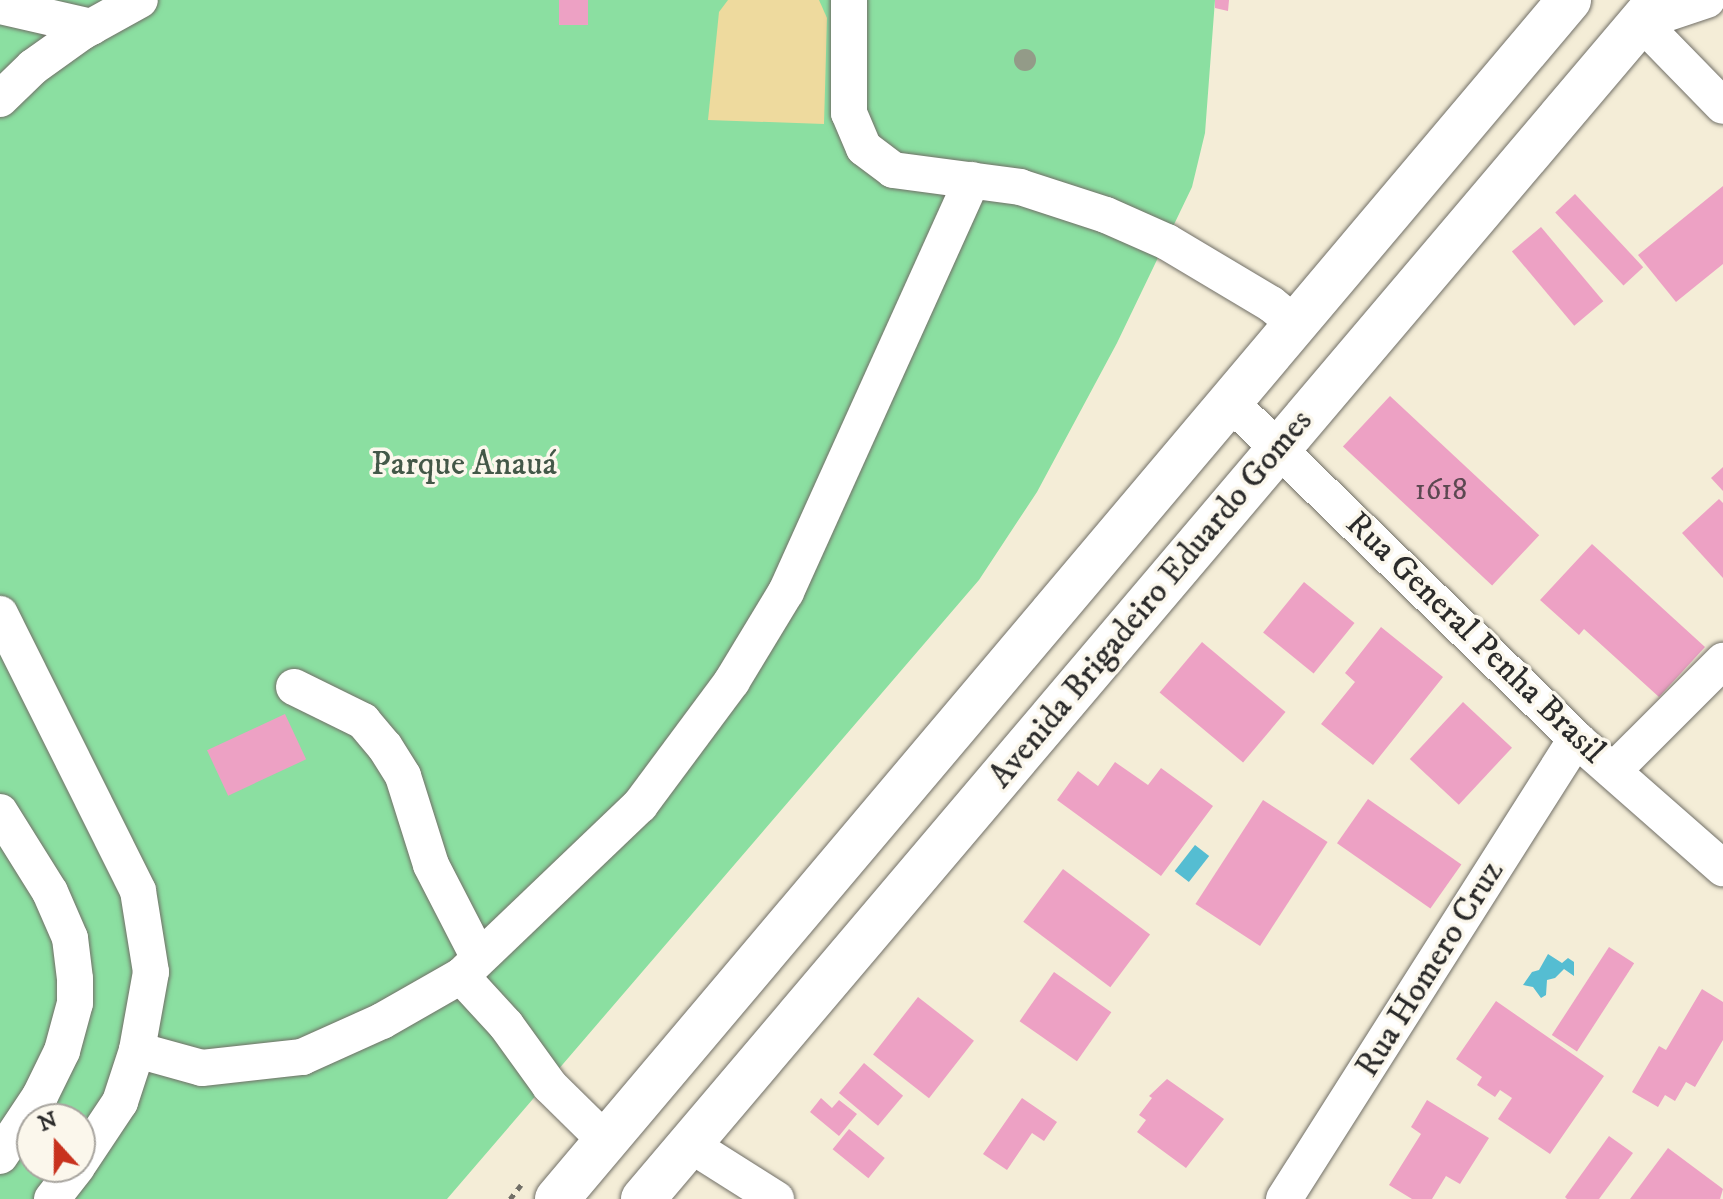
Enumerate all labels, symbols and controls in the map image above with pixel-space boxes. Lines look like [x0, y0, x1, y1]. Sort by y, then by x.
street label: Avenida Brigadeiro Eduardo Gomes [981, 401, 1321, 797]
park label: Parque Anauá [371, 445, 557, 485]
house number: 1618 [1415, 473, 1467, 509]
street label: Rua General Penha Brasil [1337, 504, 1613, 772]
street label: Rua Homero Cruz [1347, 853, 1513, 1085]
north arrow [16, 1103, 96, 1183]
text: N [35, 1106, 61, 1138]

